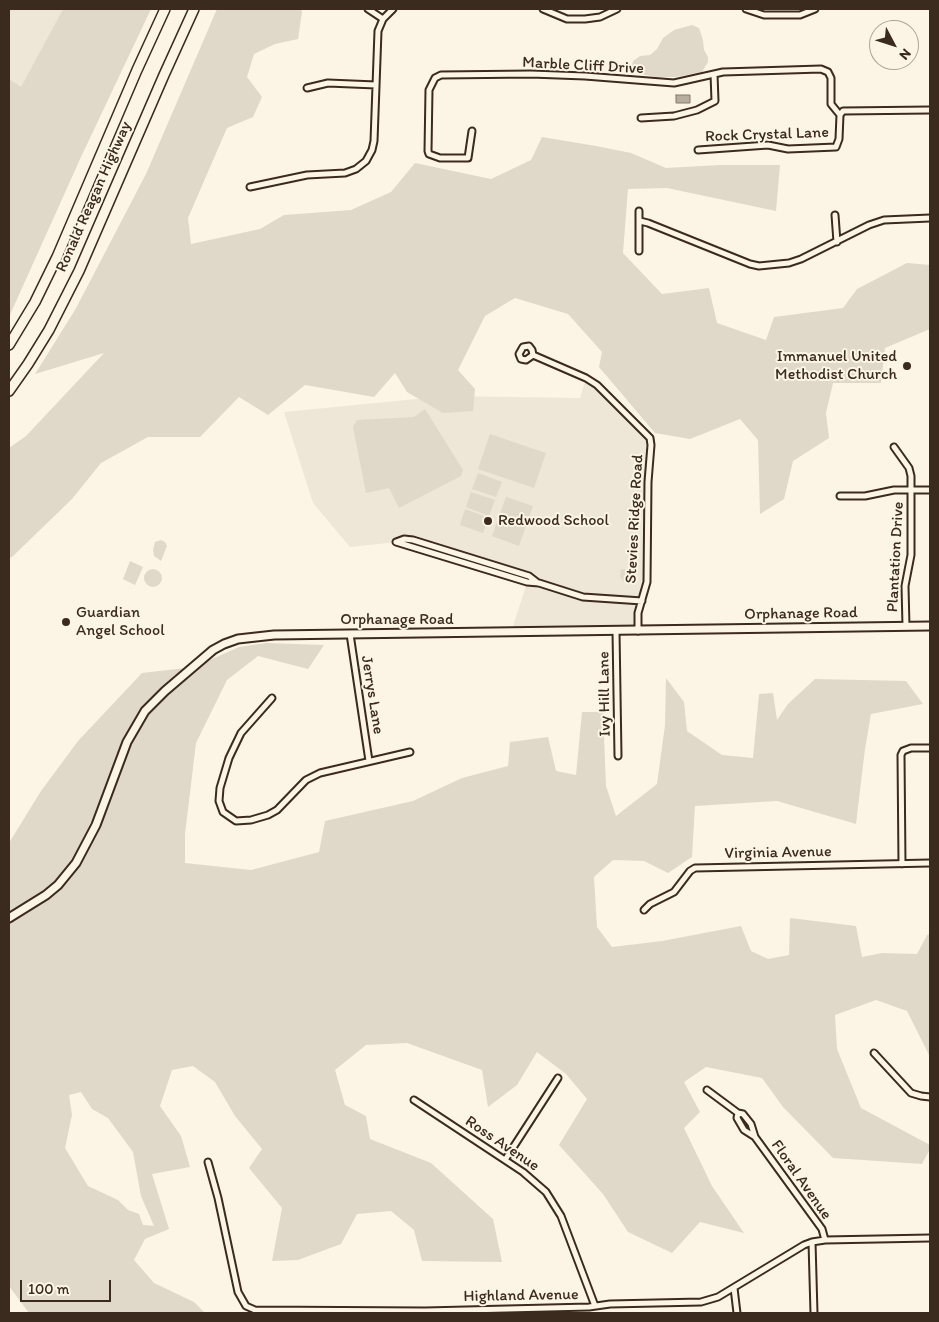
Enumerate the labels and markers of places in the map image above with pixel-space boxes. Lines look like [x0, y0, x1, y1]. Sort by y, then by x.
place label: Immanuel United Methodist Church [775, 347, 897, 385]
marker: Immanuel United Methodist Church [901, 360, 913, 372]
place label: Redwood School [498, 511, 609, 531]
marker: Redwood School [482, 515, 494, 527]
place label: Guardian Angel School [76, 603, 165, 641]
marker: Guardian Angel School [60, 616, 72, 628]

